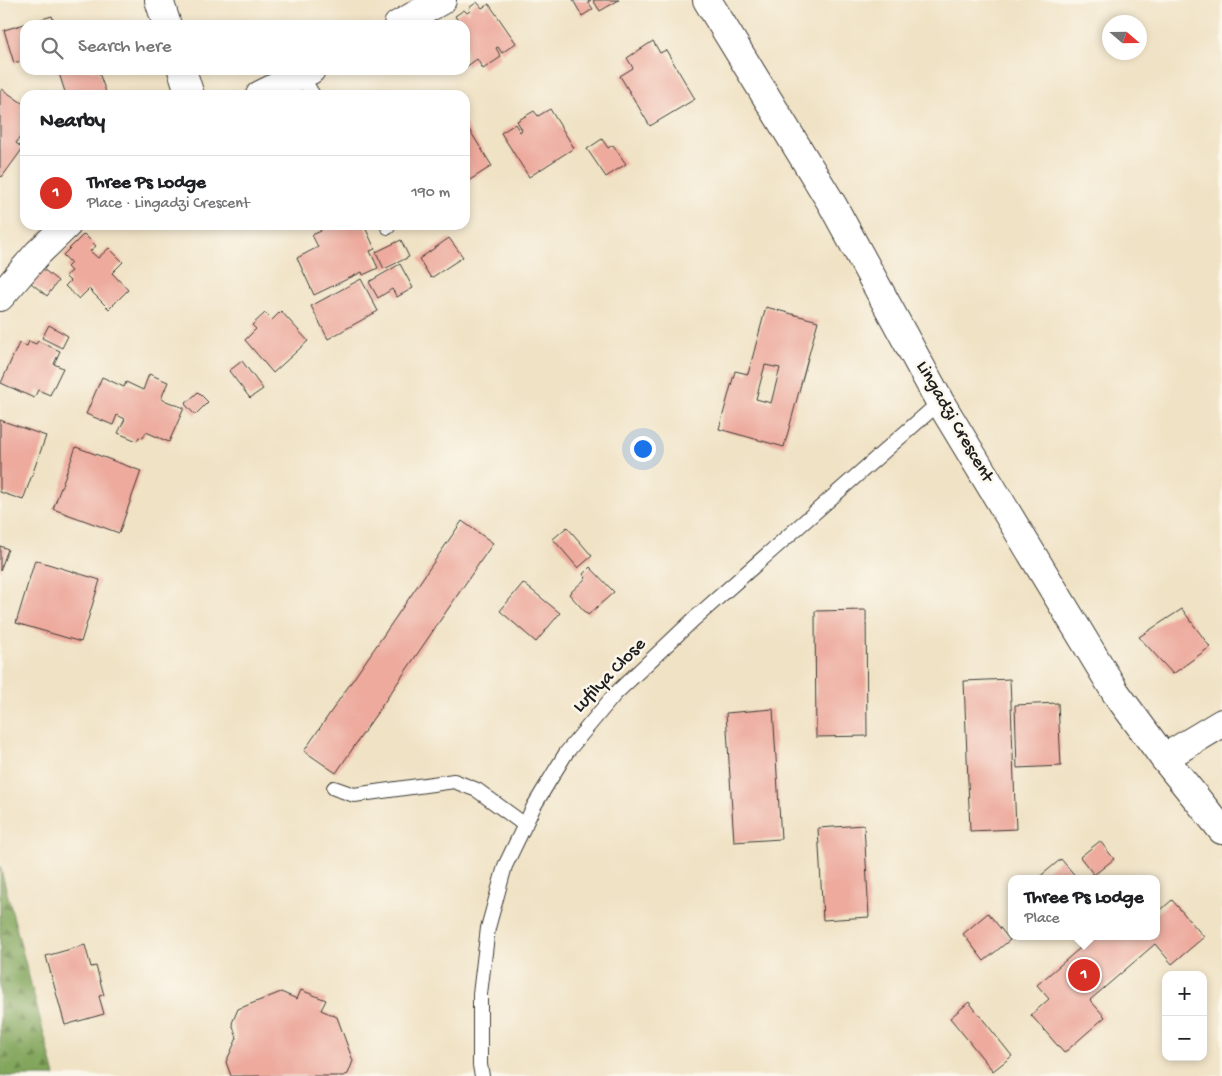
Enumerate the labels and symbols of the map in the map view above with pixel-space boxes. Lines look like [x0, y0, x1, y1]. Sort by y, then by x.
north arrow [1102, 15, 1147, 60]
street label: Lingadzi Crescent [910, 357, 999, 489]
your location [630, 436, 656, 462]
street label: Lufilya Close [569, 634, 652, 718]
pin: 1 [1068, 956, 1100, 994]

